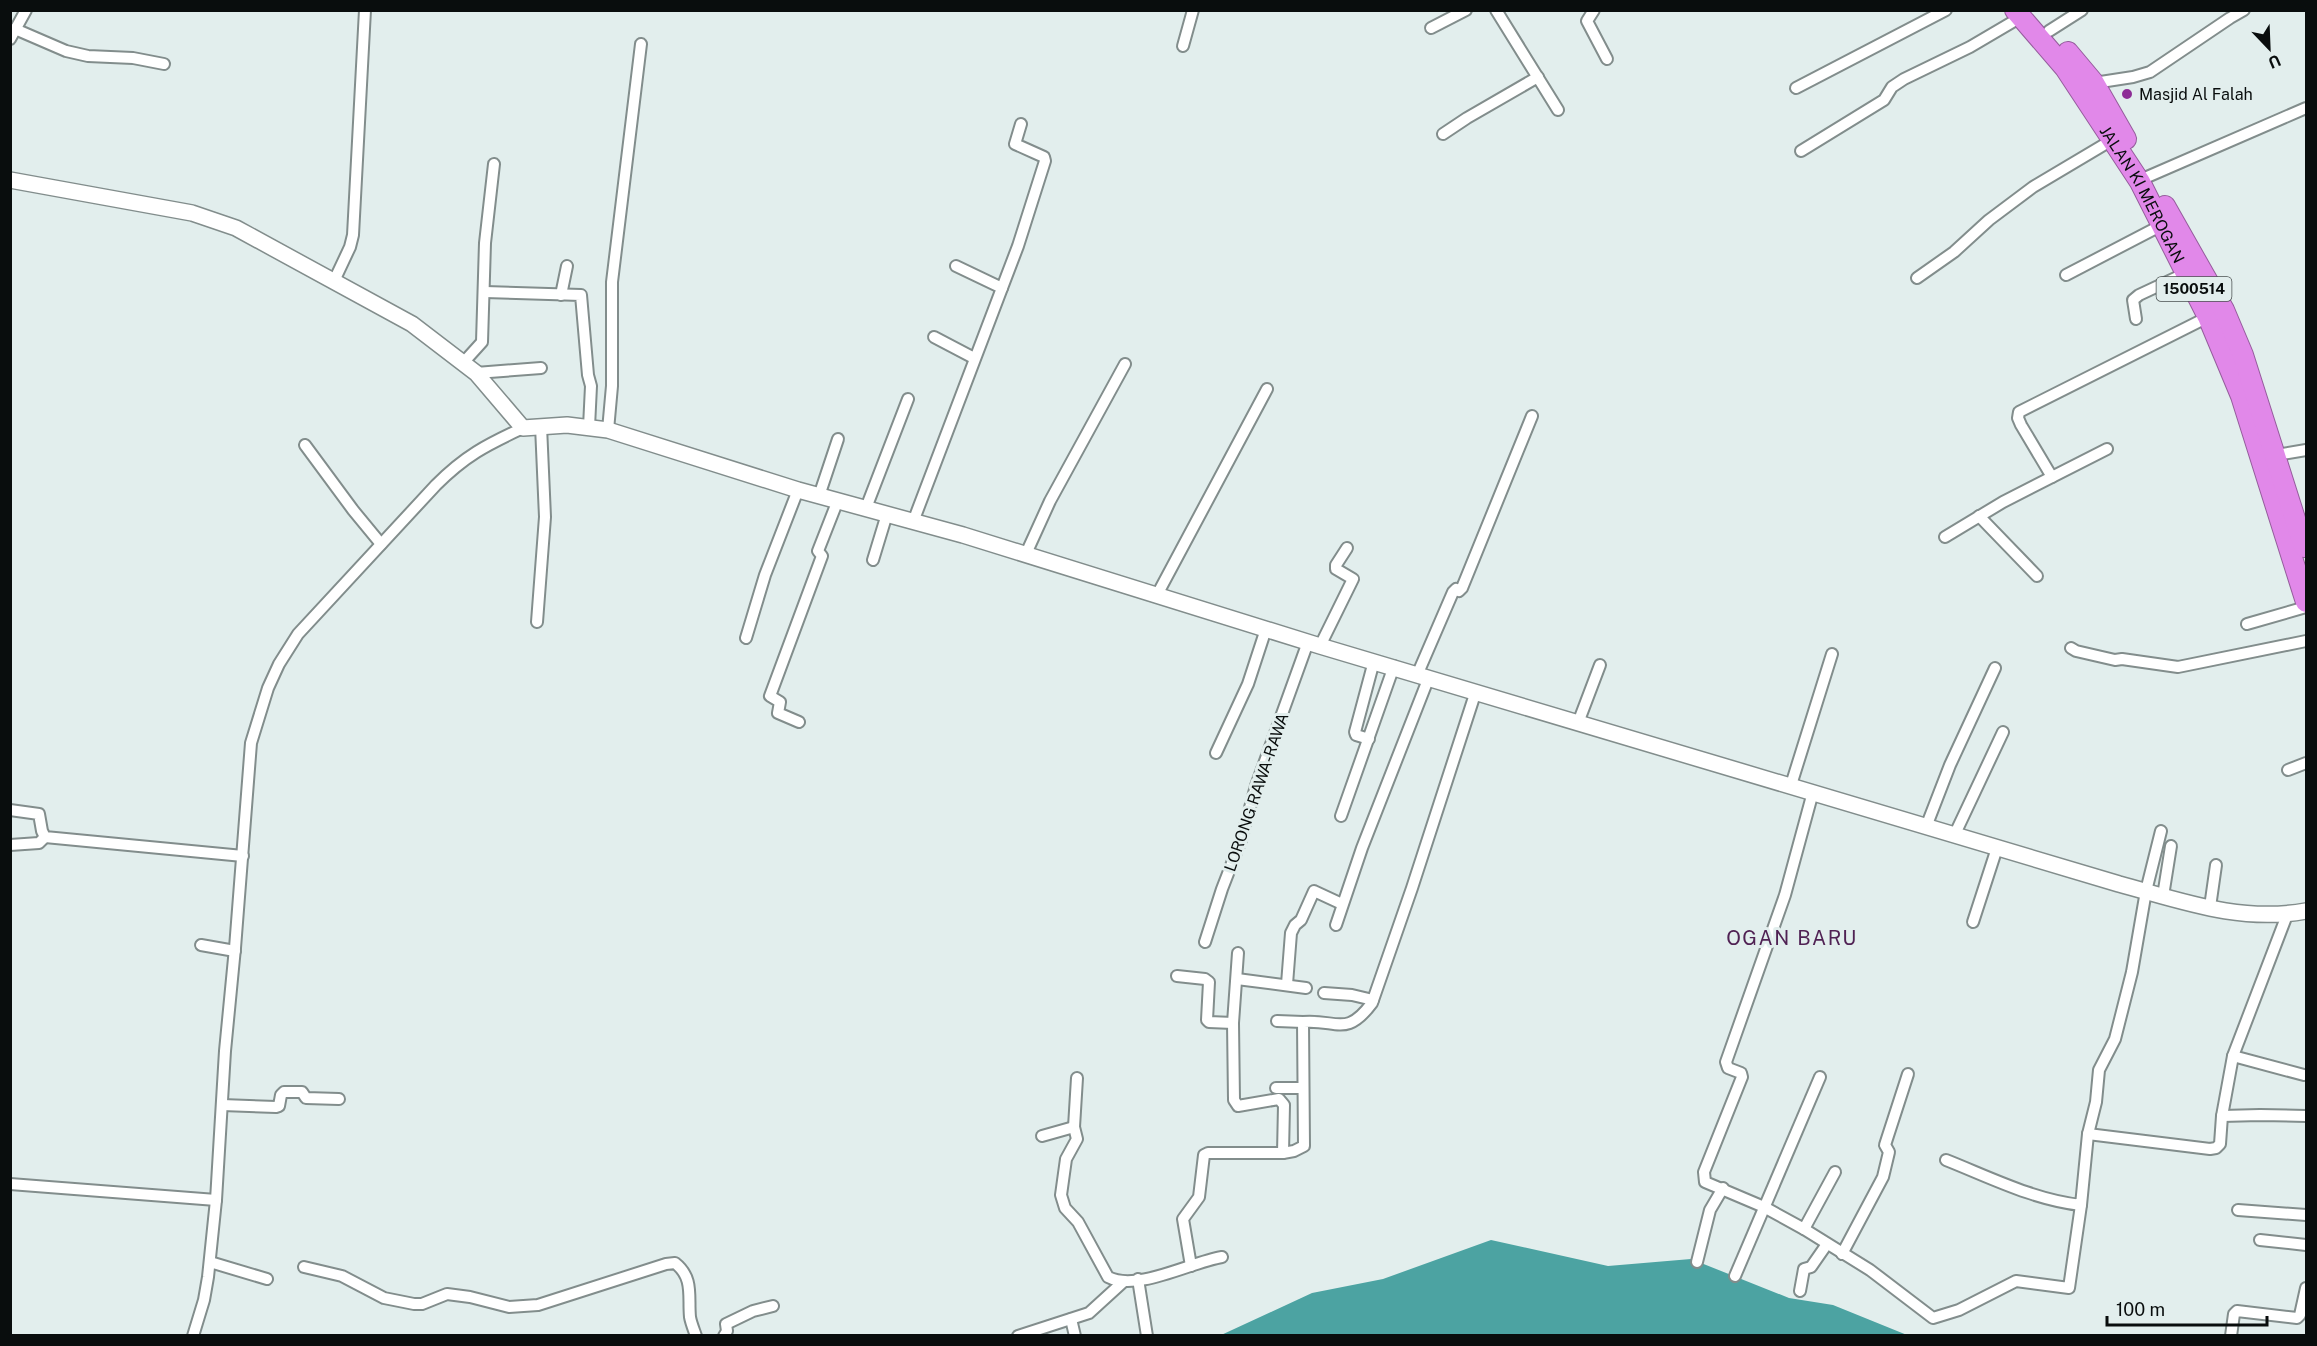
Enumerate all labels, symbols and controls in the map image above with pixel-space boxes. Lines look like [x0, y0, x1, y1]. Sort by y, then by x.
north arrow [2239, 18, 2299, 78]
text: U [2266, 50, 2284, 72]
place label: Masjid Al Falah [2139, 85, 2253, 104]
marker: Masjid Al Falah [2120, 87, 2134, 101]
street label: JALAN KI MEROGAN [2096, 122, 2188, 266]
road number: 1500514 [2156, 277, 2232, 301]
street label: LORONG RAWA-RAWA [1220, 710, 1293, 874]
district label: OGAN BARU [1726, 926, 1858, 950]
scale bar [2107, 1289, 2268, 1327]
text: 100 m [2116, 1299, 2165, 1320]

